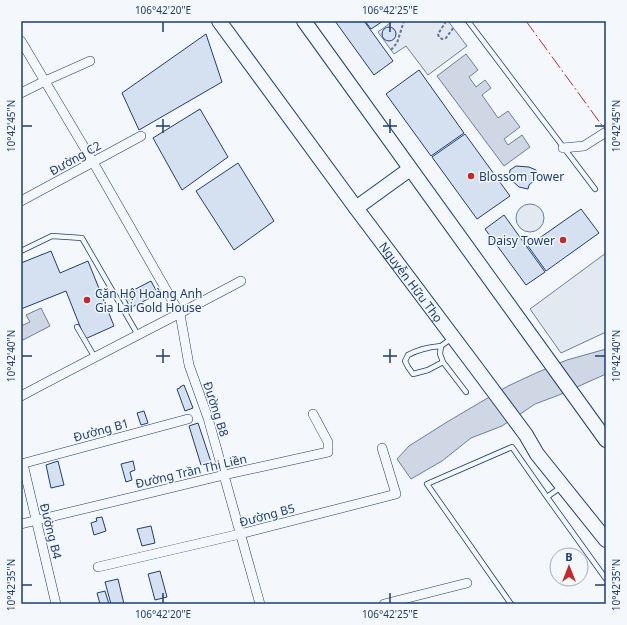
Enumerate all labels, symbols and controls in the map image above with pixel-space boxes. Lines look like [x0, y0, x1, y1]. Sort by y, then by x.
text: 106°42'20"E [135, 3, 191, 17]
text: 106°42'25"E [362, 3, 418, 17]
text: 10°42'45"N [4, 100, 18, 152]
text: 10°42'45"N [609, 100, 623, 152]
street label: Đường C2 [46, 137, 104, 179]
place label: Blossom Tower [479, 168, 564, 185]
marker: Blossom Tower [466, 171, 476, 181]
place label: Daisy Tower [487, 232, 555, 249]
marker: Daisy Tower [558, 235, 568, 245]
street label: Nguyễn Hữu Thọ [376, 238, 447, 325]
place label: Căn Hộ Hoàng Anh Gia Lai Gold House [95, 285, 202, 316]
marker: Căn Hộ Hoàng Anh Gia Lai Gold House [82, 295, 92, 305]
text: 10°42'40"N [4, 330, 18, 382]
text: 10°42'40"N [609, 330, 623, 382]
street label: Đường B8 [199, 379, 233, 439]
street label: Đường B1 [71, 414, 131, 446]
street label: Đường Trần Thị Liền [134, 450, 248, 492]
street label: Đường B5 [237, 499, 297, 531]
street label: Đường B4 [36, 501, 66, 561]
north arrow [549, 547, 589, 587]
text: B [565, 549, 573, 564]
text: 10°42'35"N [4, 559, 18, 611]
text: 10°42'35"N [609, 559, 623, 611]
text: 106°42'20"E [135, 607, 191, 621]
text: 106°42'25"E [362, 607, 418, 621]

